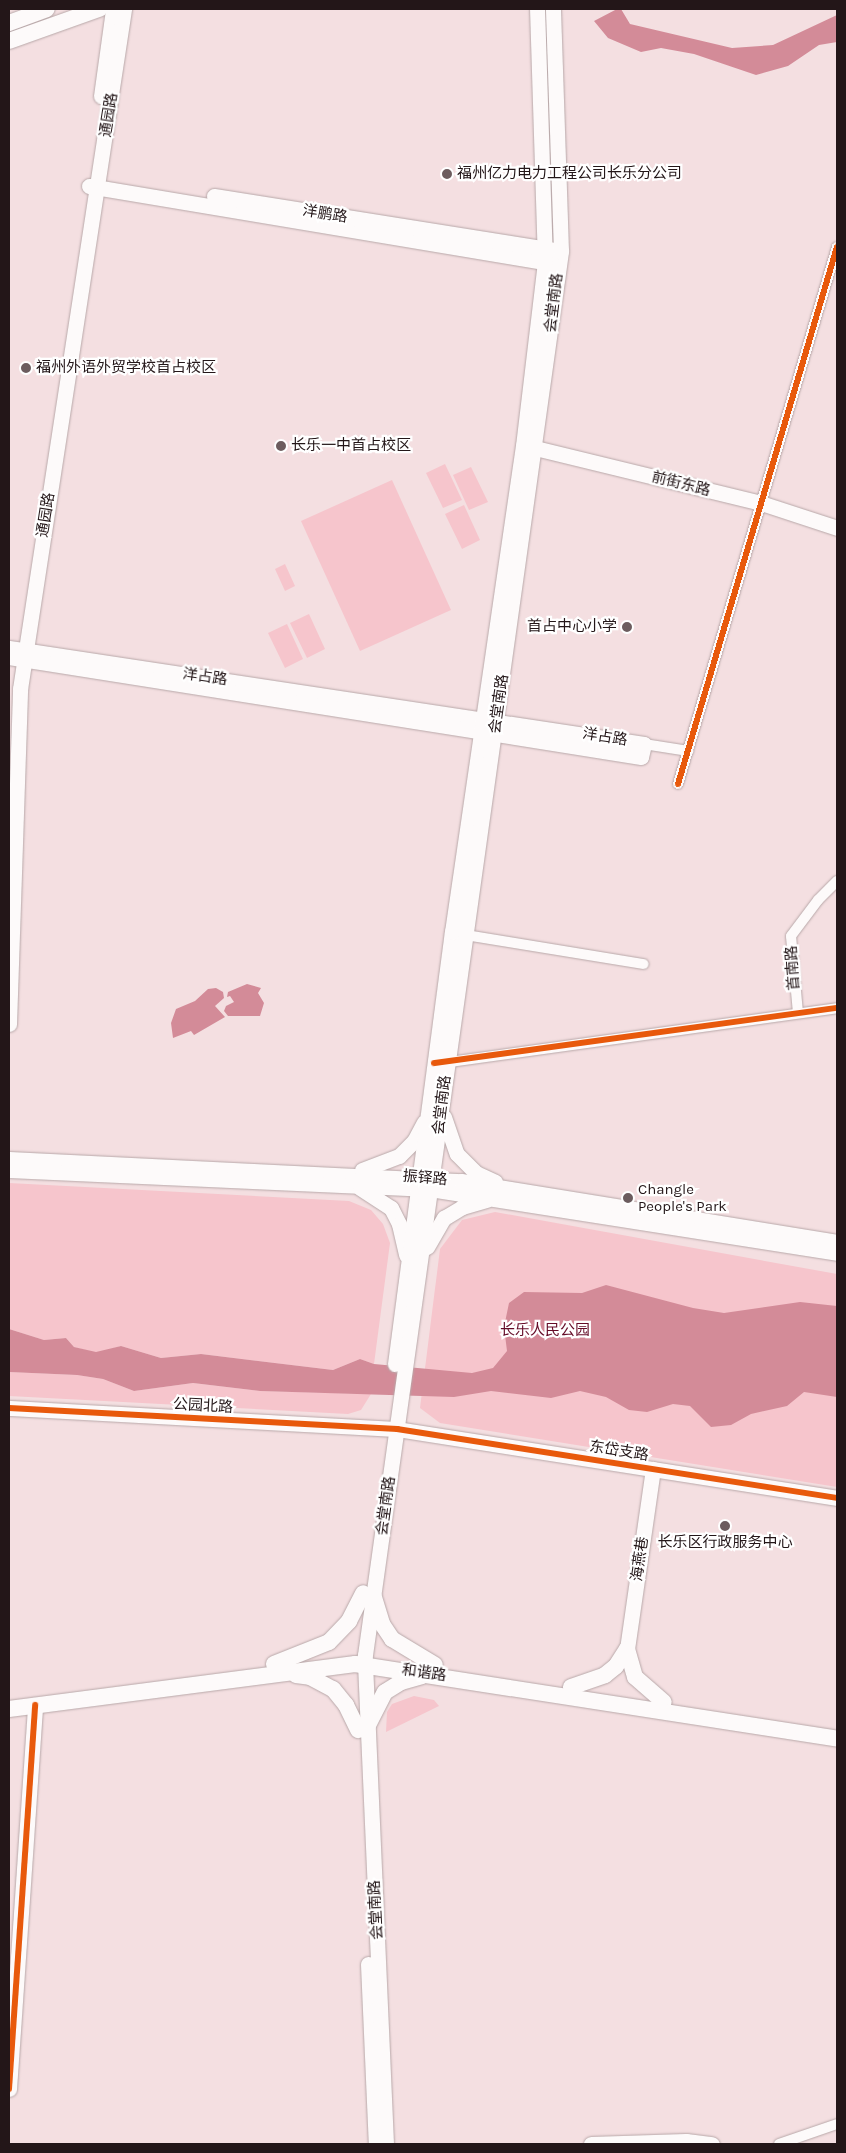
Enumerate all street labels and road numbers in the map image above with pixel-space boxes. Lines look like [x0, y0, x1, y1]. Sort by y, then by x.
street label: 通园路 [97, 91, 121, 139]
street label: 洋鹏路 [301, 202, 349, 226]
street label: 会堂南路 [541, 272, 567, 334]
street label: 前街东路 [650, 468, 712, 500]
street label: 通园路 [34, 491, 58, 539]
street label: 洋占路 [181, 665, 229, 689]
street label: 会堂南路 [486, 673, 512, 735]
street label: 洋占路 [581, 725, 629, 749]
street label: 首南路 [782, 945, 804, 991]
street label: 会堂南路 [429, 1074, 455, 1136]
street label: 振铎路 [402, 1167, 448, 1189]
street label: 公园北路 [173, 1395, 233, 1417]
street label: 东岱支路 [588, 1437, 650, 1465]
street label: 会堂南路 [373, 1475, 399, 1537]
street label: 海燕巷 [628, 1535, 652, 1583]
street label: 和谐路 [400, 1661, 448, 1685]
street label: 会堂南路 [365, 1880, 387, 1940]

